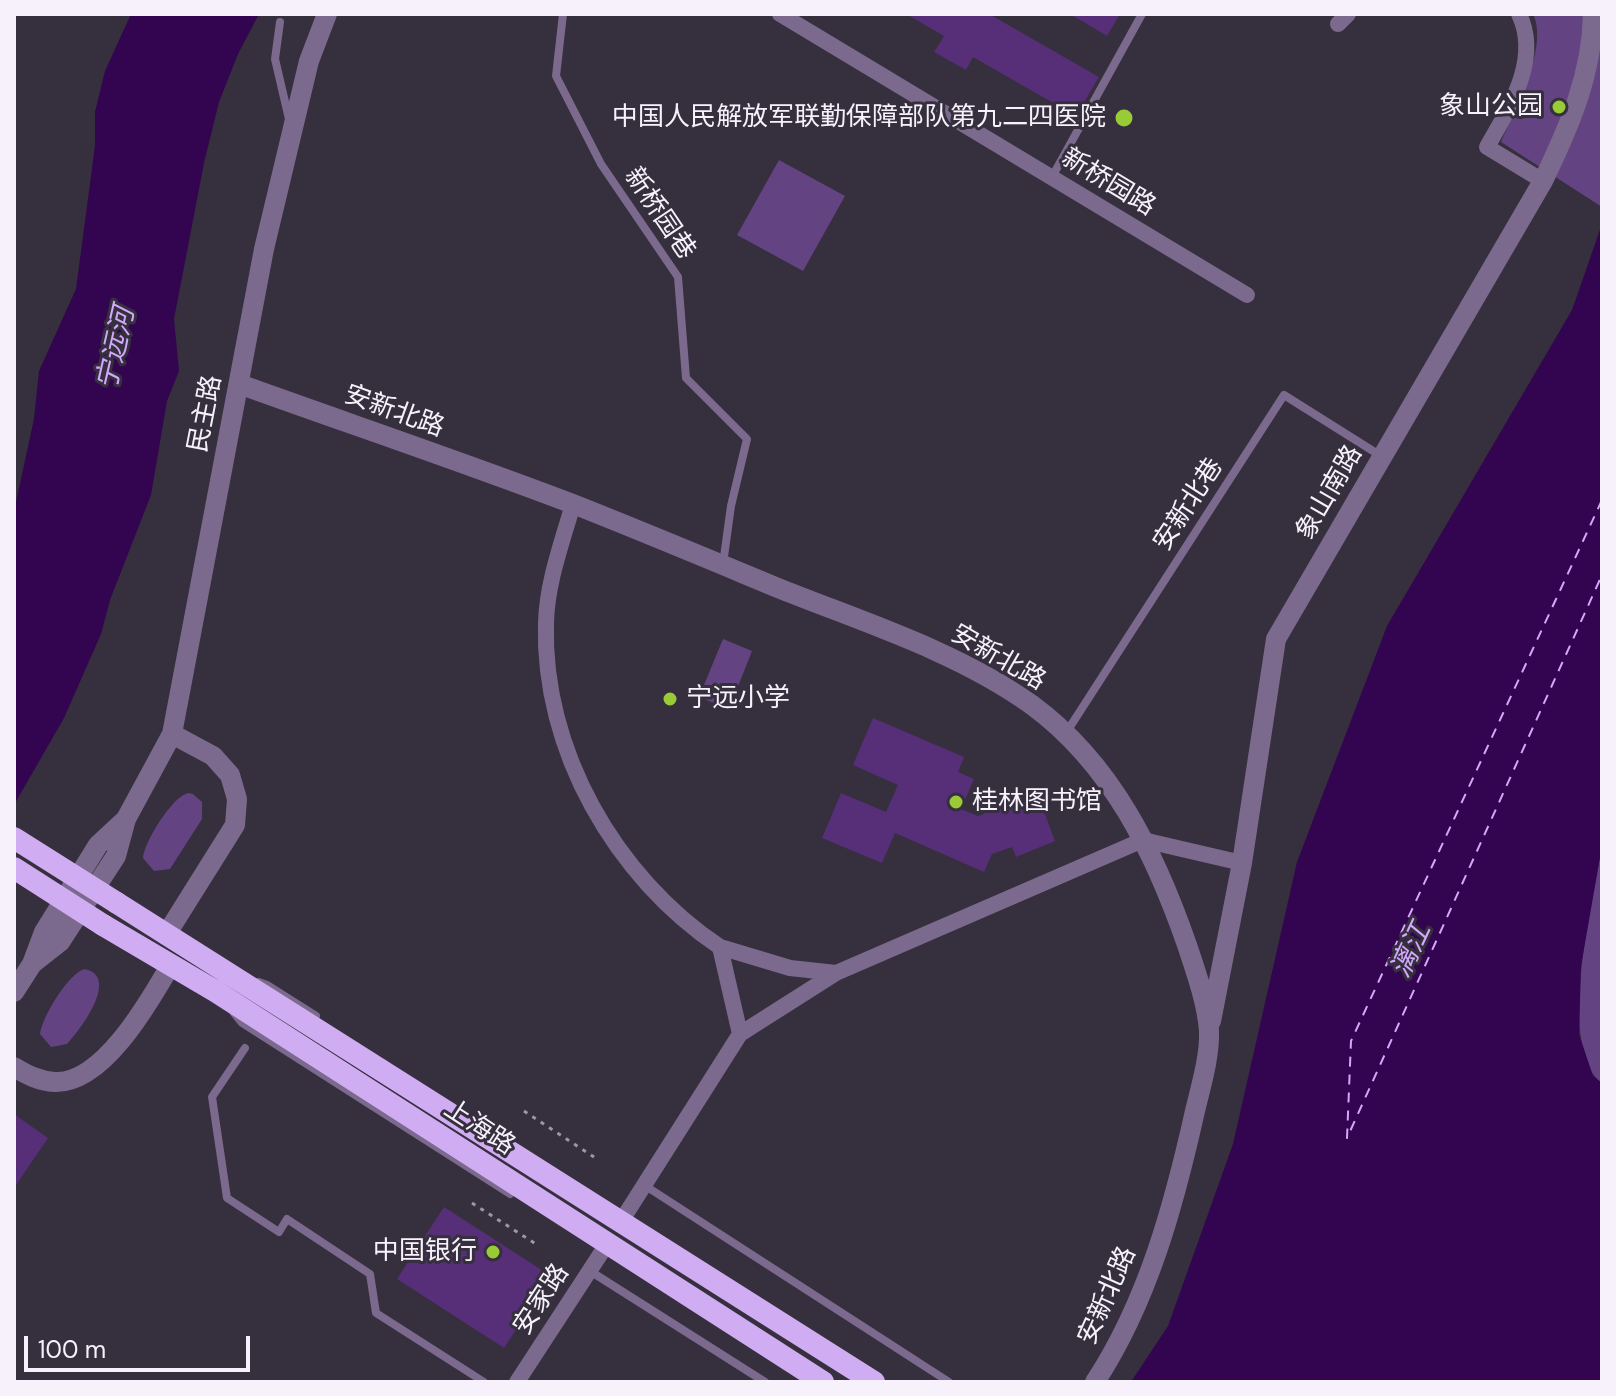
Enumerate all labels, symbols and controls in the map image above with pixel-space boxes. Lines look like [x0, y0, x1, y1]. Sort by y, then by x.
place label: 象山公园 [1439, 91, 1543, 123]
marker: 象山公园 [1550, 98, 1568, 116]
place label: 中国人民解放军联勤保障部队第九二四医院 [612, 102, 1106, 134]
marker: 中国人民解放军联勤保障部队第九二四医院 [1113, 107, 1135, 129]
street label: 新桥园路 [1055, 143, 1161, 223]
street label: 新桥园巷 [617, 162, 701, 266]
water label: 宁远河 [91, 304, 143, 394]
street label: 民主路 [183, 373, 229, 455]
street label: 安新北路 [340, 380, 448, 444]
street label: 象山南路 [1290, 440, 1370, 546]
street label: 安新北巷 [1148, 453, 1230, 557]
street label: 安新北路 [945, 618, 1051, 698]
place label: 宁远小学 [686, 683, 790, 715]
marker: 宁远小学 [661, 690, 679, 708]
place label: 桂林图书馆 [972, 786, 1102, 818]
marker: 桂林图书馆 [947, 793, 965, 811]
water label: 漓江 [1385, 919, 1439, 983]
street label: 上海路 [438, 1094, 520, 1162]
place label: 中国银行 [373, 1236, 477, 1268]
street label: 安新北路 [1073, 1242, 1143, 1350]
marker: 中国银行 [484, 1243, 502, 1261]
street label: 安家路 [508, 1259, 576, 1341]
scale bar [28, 1320, 254, 1370]
text: 100 m [38, 1334, 106, 1365]

